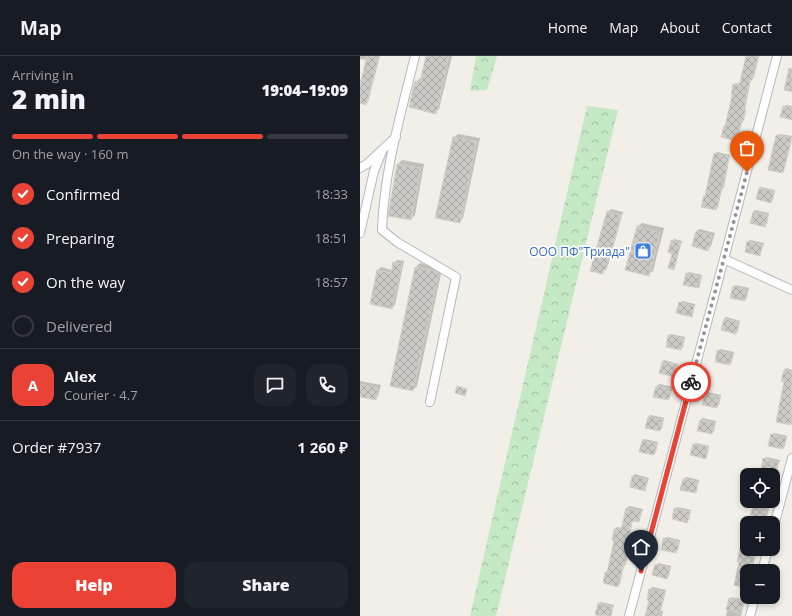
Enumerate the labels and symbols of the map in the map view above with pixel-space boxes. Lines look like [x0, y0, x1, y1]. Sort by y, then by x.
pin [730, 131, 764, 172]
shop icon: ООО ПФ"Триада" [633, 241, 653, 261]
place label: ООО ПФ"Триада" [529, 243, 630, 260]
courier [671, 362, 711, 402]
pin [624, 530, 658, 571]

